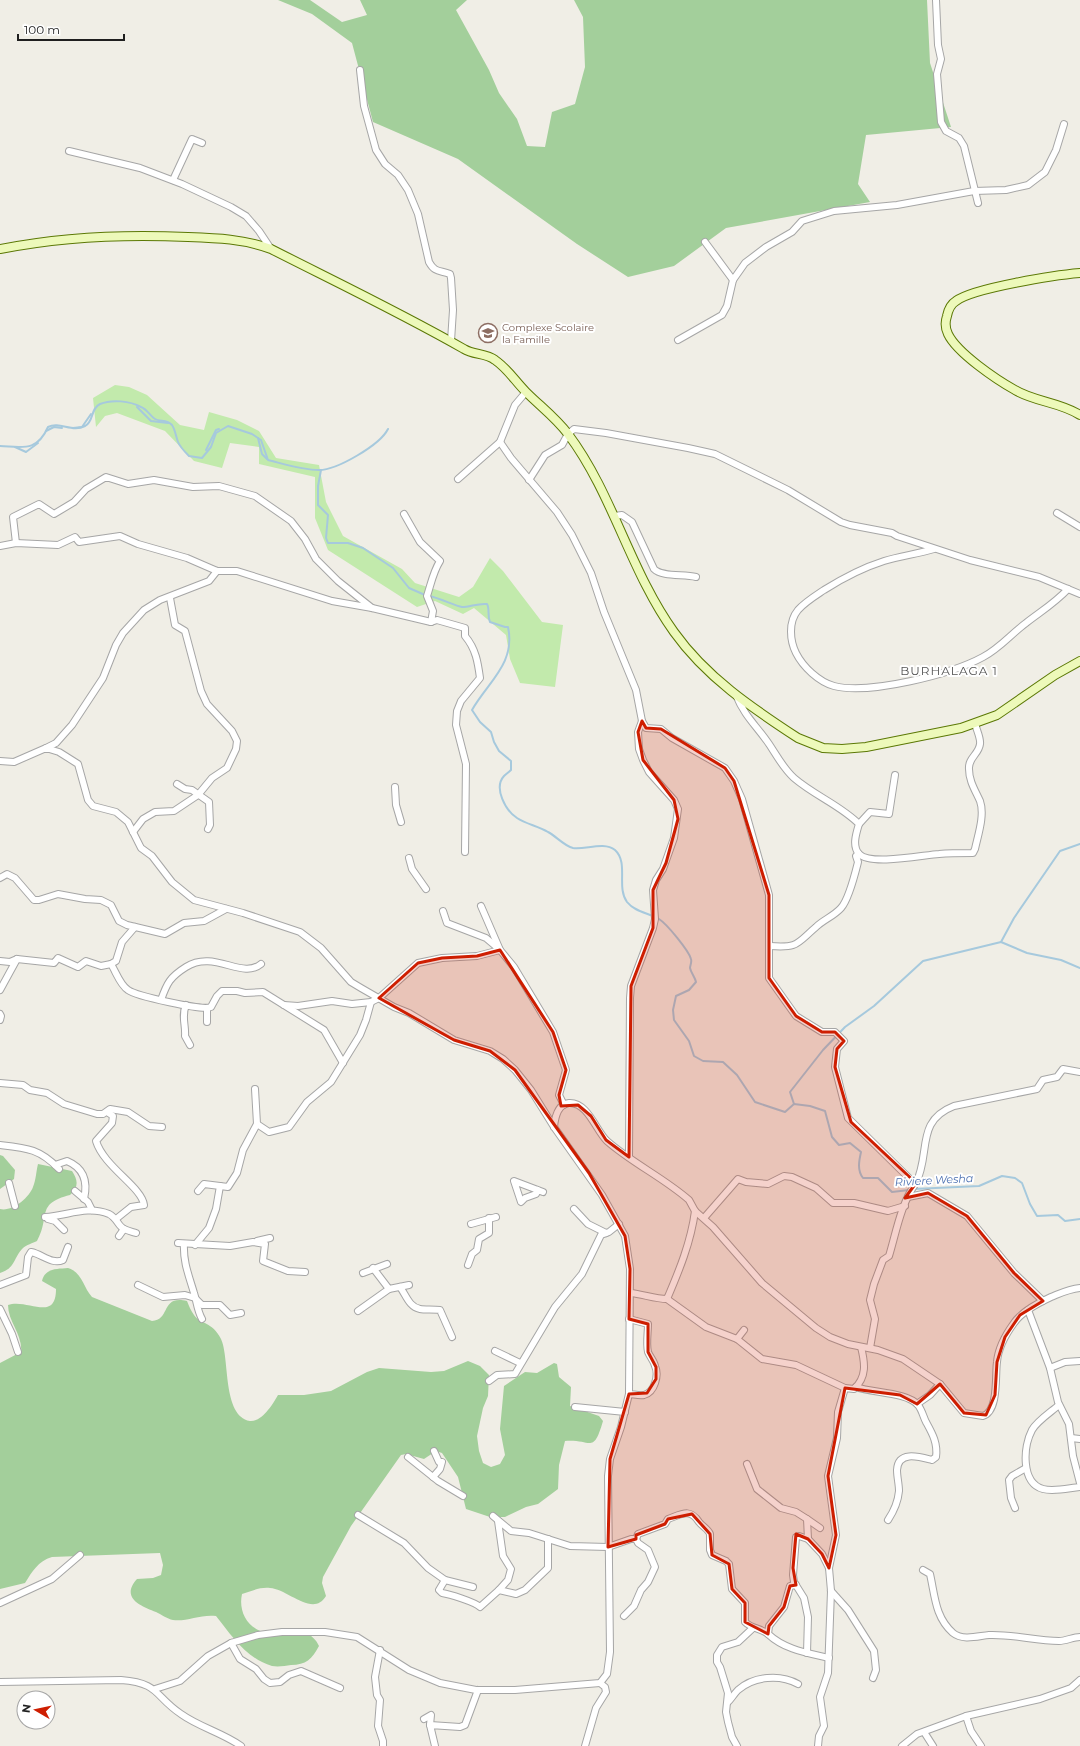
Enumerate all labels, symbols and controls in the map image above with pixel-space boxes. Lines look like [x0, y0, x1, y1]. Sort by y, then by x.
scale bar [18, 16, 124, 42]
text: 100 m [24, 22, 60, 37]
place label: Complexe Scolaire la Famille [502, 321, 594, 346]
school or university icon: Complexe Scolaire la Famille [477, 322, 499, 344]
district label: BURHALAGA 1 [900, 663, 998, 678]
water label: Riviere Wesha [894, 1171, 974, 1189]
north arrow [16, 1690, 56, 1730]
text: N [19, 1703, 34, 1714]

